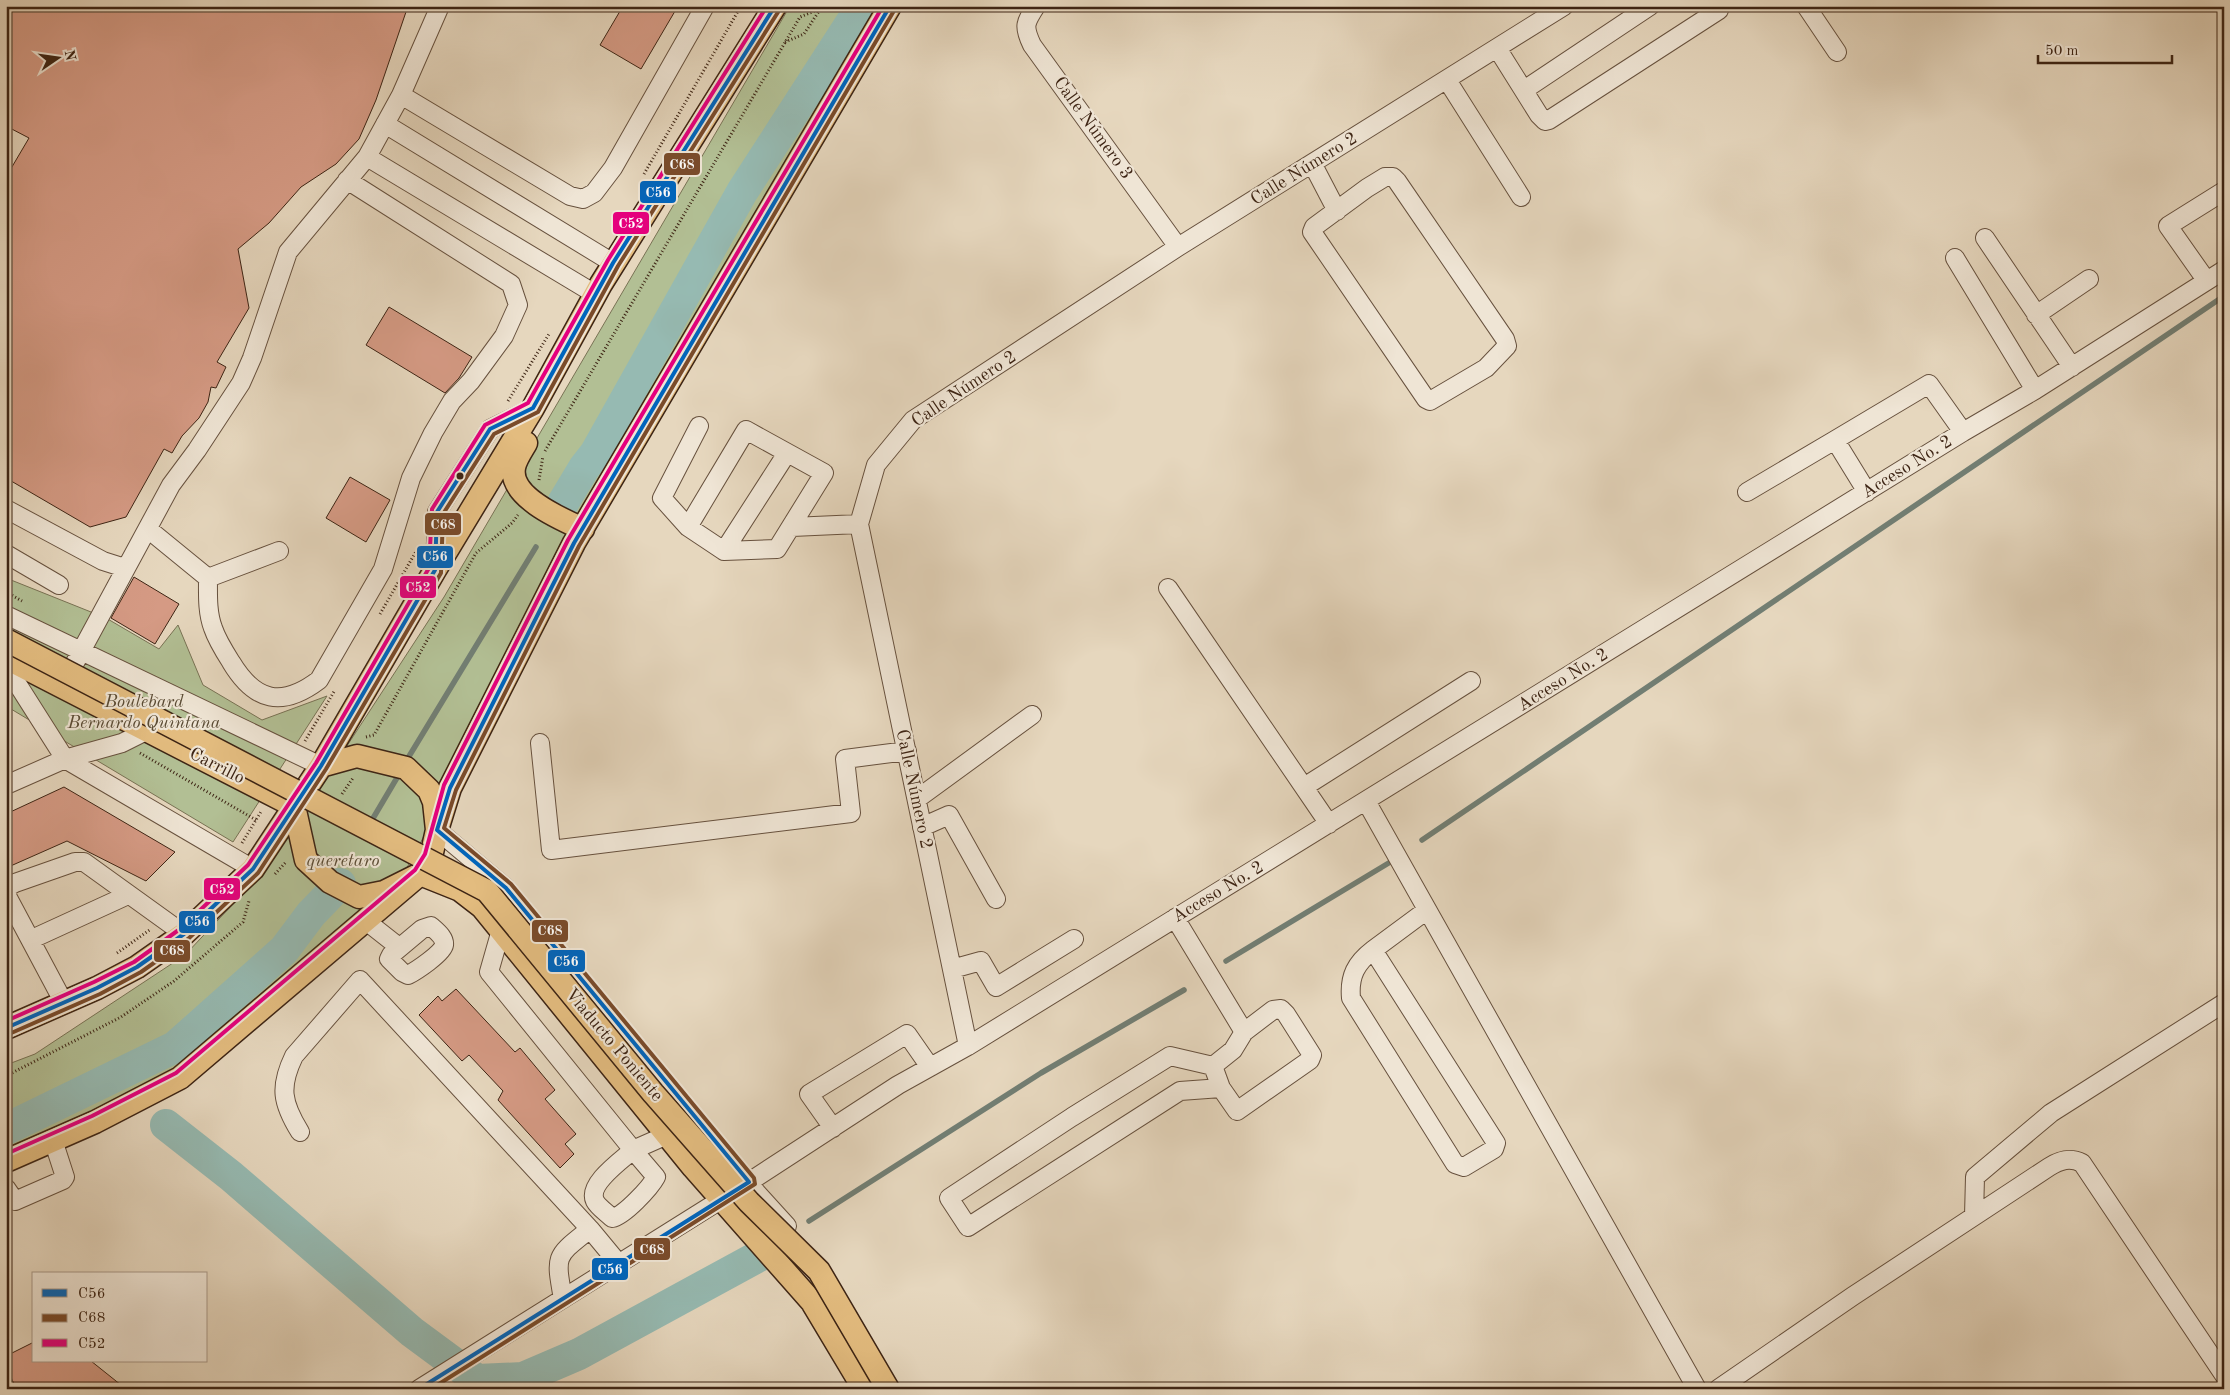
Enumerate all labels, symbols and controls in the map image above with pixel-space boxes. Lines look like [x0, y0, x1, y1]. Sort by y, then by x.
north arrow [32, 32, 82, 82]
scale bar [2038, 32, 2171, 64]
text: 50 m [2045, 44, 2079, 59]
text: N [62, 49, 78, 62]
street label: Calle Número 3 [1050, 73, 1136, 183]
street label: Calle Número 2 [1248, 129, 1360, 209]
line badge: C68 [663, 152, 701, 176]
text: C68 [669, 158, 695, 172]
line badge: C56 [639, 180, 677, 204]
text: C56 [645, 186, 671, 200]
line badge: C52 [612, 211, 650, 235]
text: C52 [618, 217, 644, 231]
street label: Calle Número 2 [908, 347, 1020, 431]
street label: Acceso No. 2 [1859, 432, 1955, 502]
unlabelled marker [455, 471, 465, 481]
line badge: C68 [424, 512, 462, 536]
text: C68 [430, 518, 456, 532]
line badge: C56 [416, 545, 454, 569]
text: C56 [422, 550, 448, 564]
line badge: C52 [399, 575, 437, 599]
text: C52 [405, 581, 431, 595]
street label: Acceso No. 2 [1515, 645, 1611, 715]
park label: Boulebard Bernardo Quintana [67, 693, 221, 732]
street label: Calle Número 2 [893, 728, 935, 850]
street label: Carrillo [187, 745, 248, 787]
park label: queretaro [307, 852, 379, 870]
street label: Acceso No. 2 [1169, 858, 1267, 926]
line badge: C52 [203, 877, 241, 901]
text: C52 [209, 883, 235, 897]
line badge: C56 [178, 910, 216, 934]
text: C56 [184, 915, 210, 929]
line badge: C68 [531, 919, 569, 943]
text: C68 [537, 924, 563, 938]
line badge: C68 [153, 939, 191, 963]
text: C68 [159, 944, 185, 958]
line badge: C56 [547, 949, 586, 973]
text: C56 [553, 955, 579, 969]
street label: Viaducto Poniente [562, 985, 666, 1105]
line badge: C68 [633, 1237, 671, 1261]
text: C68 [639, 1243, 665, 1257]
line badge: C56 [591, 1257, 629, 1281]
text: C56 [597, 1263, 623, 1277]
legend [32, 1272, 208, 1362]
text: C56 [78, 1287, 105, 1302]
text: C68 [78, 1311, 105, 1326]
text: C52 [78, 1337, 105, 1352]

